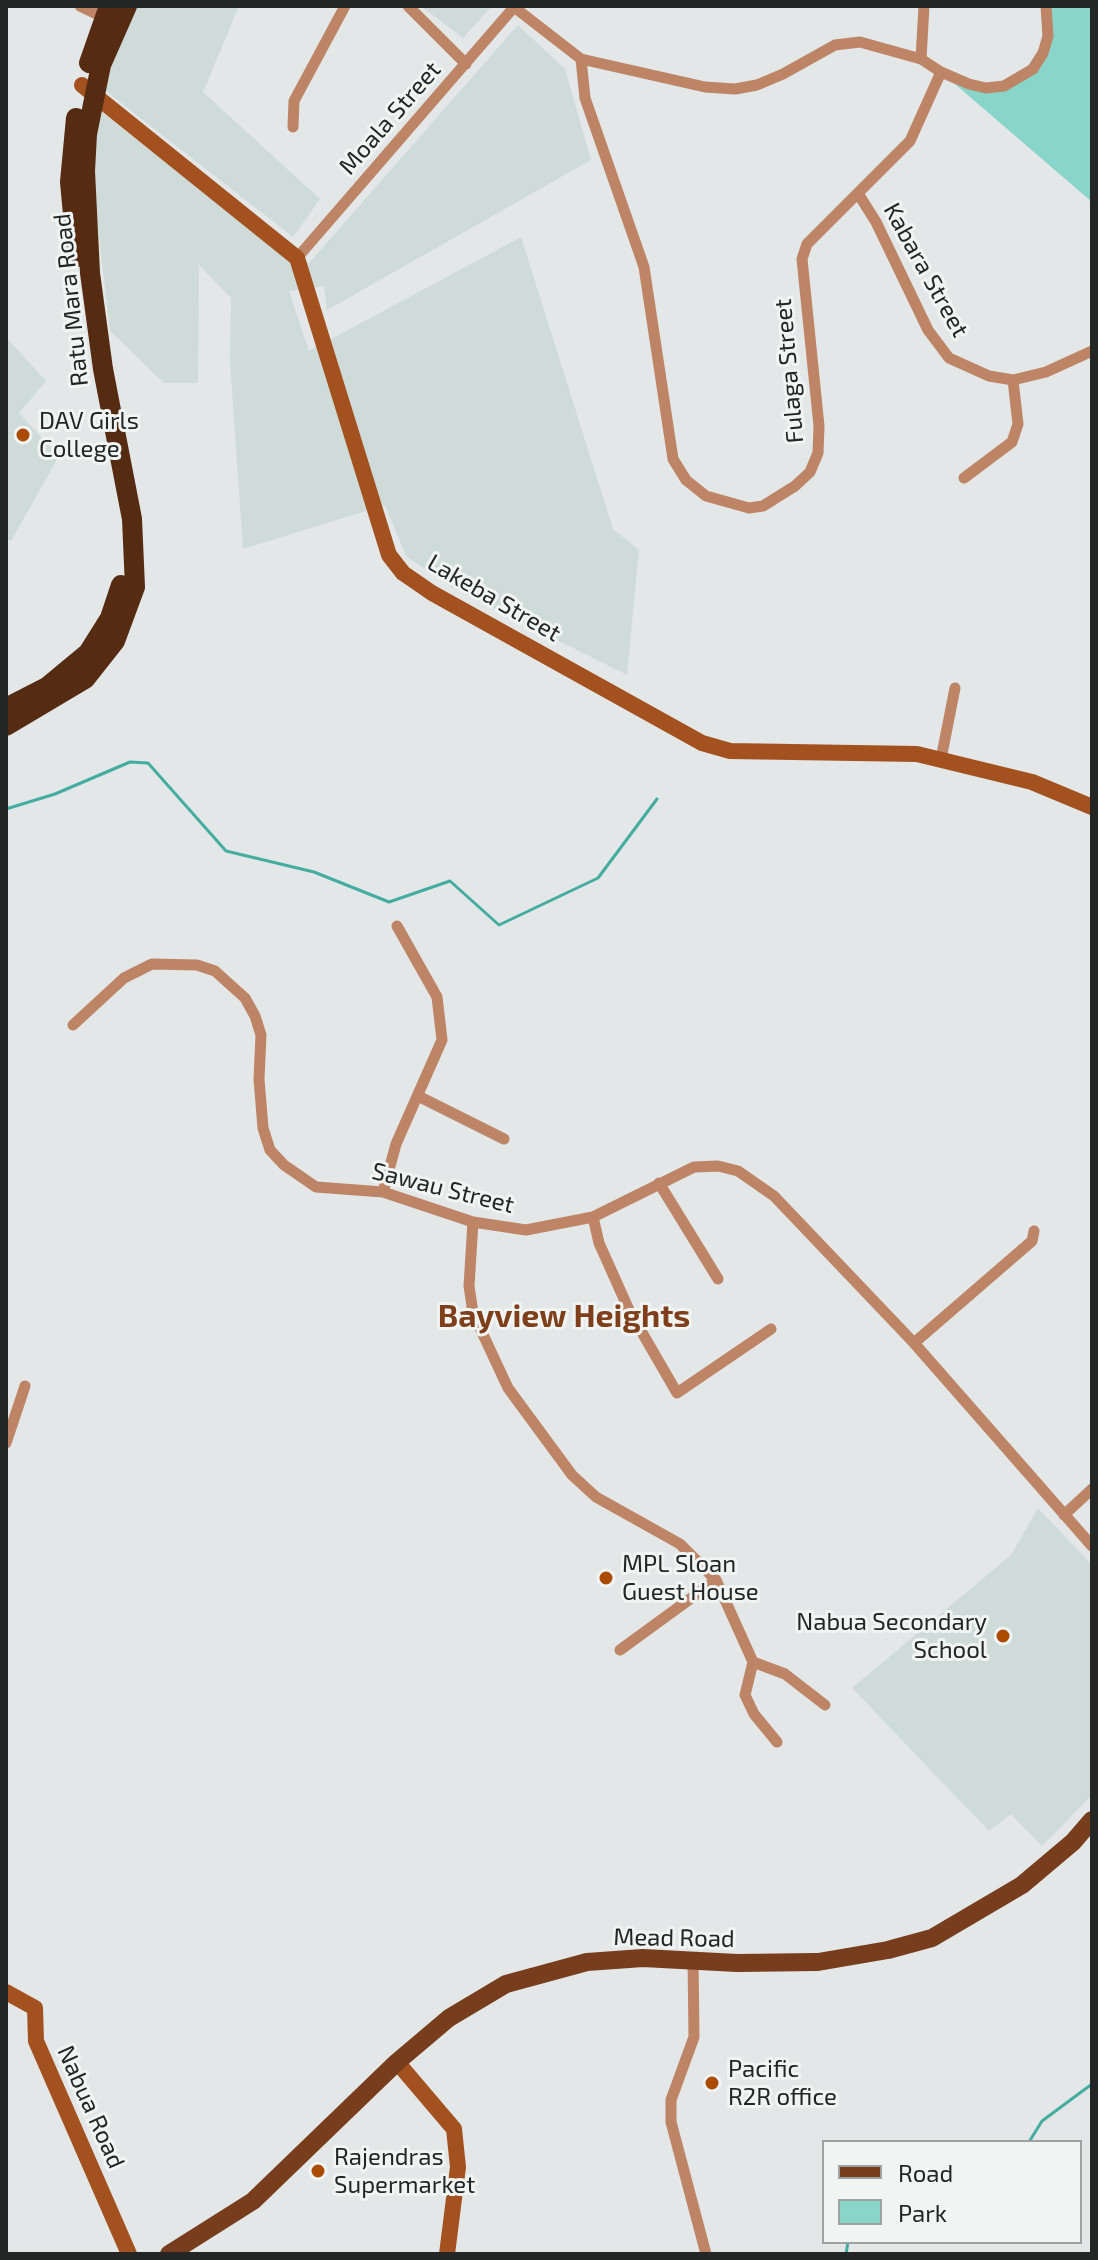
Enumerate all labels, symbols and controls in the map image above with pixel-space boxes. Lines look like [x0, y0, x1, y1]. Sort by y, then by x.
street label: Moala Street [333, 56, 447, 180]
street label: Kabara Street [877, 198, 975, 342]
street label: Ratu Mara Road [48, 212, 94, 388]
street label: Fulaga Street [768, 298, 810, 444]
place label: DAV Girls College [39, 407, 139, 463]
marker: DAV Girls College [14, 426, 32, 444]
street label: Lakeba Street [422, 548, 566, 648]
street label: Sawau Street [369, 1156, 517, 1220]
district label: Bayview Heights [438, 1297, 690, 1335]
place label: MPL Sloan Guest House [622, 1550, 759, 1606]
marker: MPL Sloan Guest House [597, 1569, 615, 1587]
place label: Nabua Secondary School [796, 1608, 987, 1664]
marker: Nabua Secondary School [994, 1627, 1012, 1645]
street label: Mead Road [613, 1923, 735, 1953]
street label: Nabua Road [51, 2041, 131, 2173]
place label: Pacific R2R office [728, 2055, 837, 2111]
marker: Pacific R2R office [703, 2074, 721, 2092]
legend [822, 2140, 1082, 2244]
place label: Rajendras Supermarket [334, 2143, 475, 2199]
text: Road [898, 2158, 953, 2187]
marker: Rajendras Supermarket [309, 2162, 327, 2180]
text: Park [898, 2198, 947, 2227]

